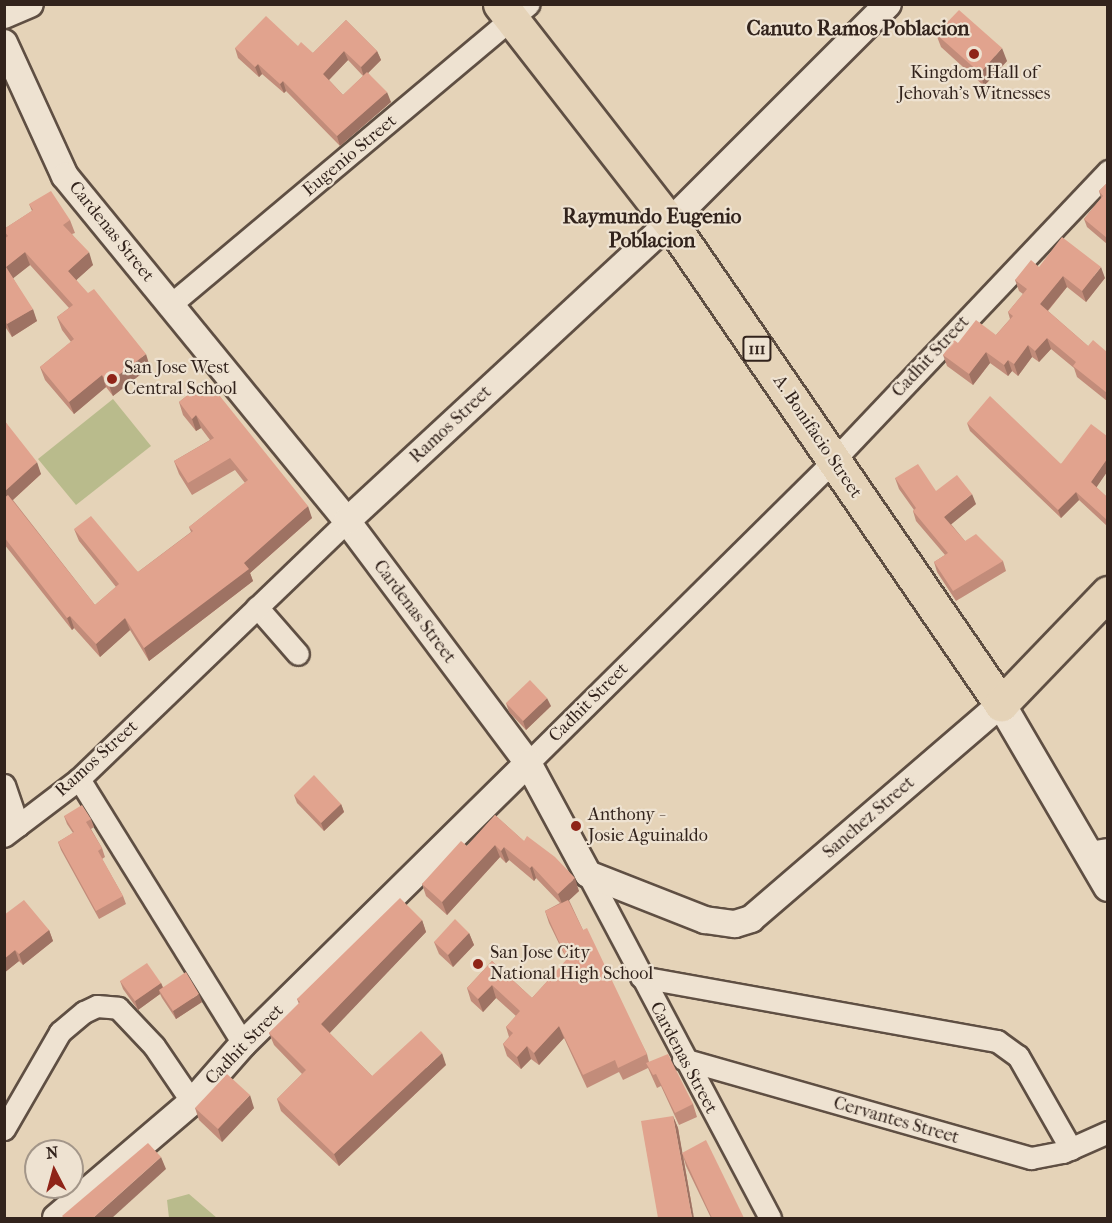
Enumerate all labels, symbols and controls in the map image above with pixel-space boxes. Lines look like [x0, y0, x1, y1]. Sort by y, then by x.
district label: Canuto Ramos Poblacion [747, 15, 969, 41]
marker: Kingdom Hall of Jehovah’s Witnesses [967, 47, 981, 61]
place label: Kingdom Hall of Jehovah’s Witnesses [898, 63, 1050, 106]
street label: Eugenio Street [299, 111, 401, 201]
street label: Cardenas Street [64, 177, 158, 287]
district label: Raymundo Eugenio Poblacion [562, 203, 742, 253]
street label: Cadhit Street [888, 312, 974, 402]
road number: 111 [742, 336, 772, 362]
place label: San Jose West Central School [124, 358, 237, 400]
street label: A. Bonifacio Street [768, 371, 866, 503]
marker: San Jose West Central School [105, 372, 119, 386]
street label: Ramos Street [406, 382, 496, 468]
street label: Cardenas Street [368, 556, 460, 668]
street label: Cadhit Street [545, 659, 633, 747]
street label: Ramos Street [51, 716, 143, 802]
street label: Sanchez Street [819, 772, 919, 864]
place label: Anthony - Josie Aguinaldo [588, 805, 708, 848]
marker: Anthony - Josie Aguinaldo [569, 819, 583, 833]
place label: San Jose City National High School [490, 943, 653, 986]
marker: San Jose City National High School [471, 957, 485, 971]
street label: Cardenas Street [645, 998, 721, 1118]
street label: Cadhit Street [201, 1000, 289, 1090]
street label: Cervantes Street [831, 1093, 961, 1149]
north arrow [24, 1139, 84, 1199]
text: N [45, 1143, 59, 1163]

